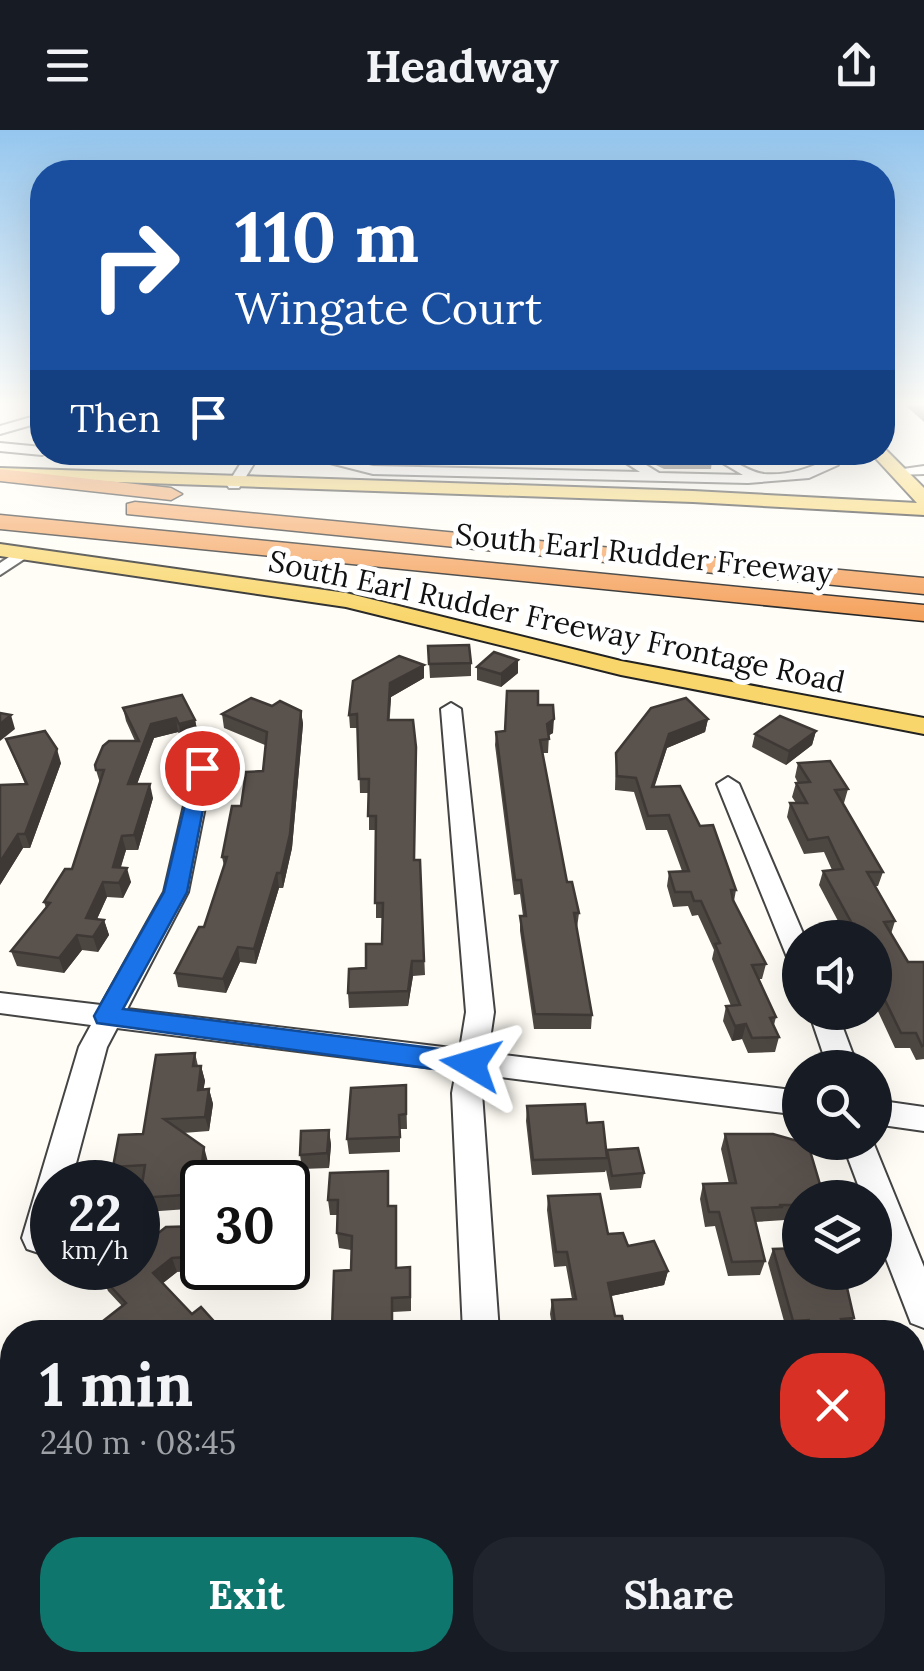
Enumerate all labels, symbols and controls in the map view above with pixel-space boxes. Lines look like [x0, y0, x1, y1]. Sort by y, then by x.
text: Headway [365, 37, 559, 94]
icon: menu [40, 38, 95, 93]
icon: share [829, 38, 884, 93]
text: 110 m [235, 192, 419, 281]
icon: right [70, 200, 200, 330]
text: Wingate Court [235, 279, 542, 336]
icon: arrive [181, 390, 236, 445]
text: Then [70, 394, 161, 442]
street label: South Earl Rudder Freeway [454, 514, 834, 593]
street label: South Earl Rudder Freeway Frontage Road [265, 541, 849, 702]
pin [160, 726, 245, 811]
icon: arrive [175, 741, 230, 796]
map controls [782, 920, 892, 1290]
button: sound [782, 920, 892, 1030]
position arrow [419, 1012, 523, 1116]
button: search [782, 1050, 892, 1160]
speed limit sign: 30 [180, 1160, 310, 1290]
button: layers [782, 1180, 892, 1290]
text: 22 [68, 1181, 122, 1245]
text: km/h [61, 1234, 129, 1266]
text: 1 min [40, 1346, 193, 1422]
button: close [780, 1353, 885, 1458]
text: 240 m · 08:45 [40, 1422, 236, 1463]
button: Exit [40, 1537, 453, 1652]
button: Share [473, 1537, 885, 1652]

